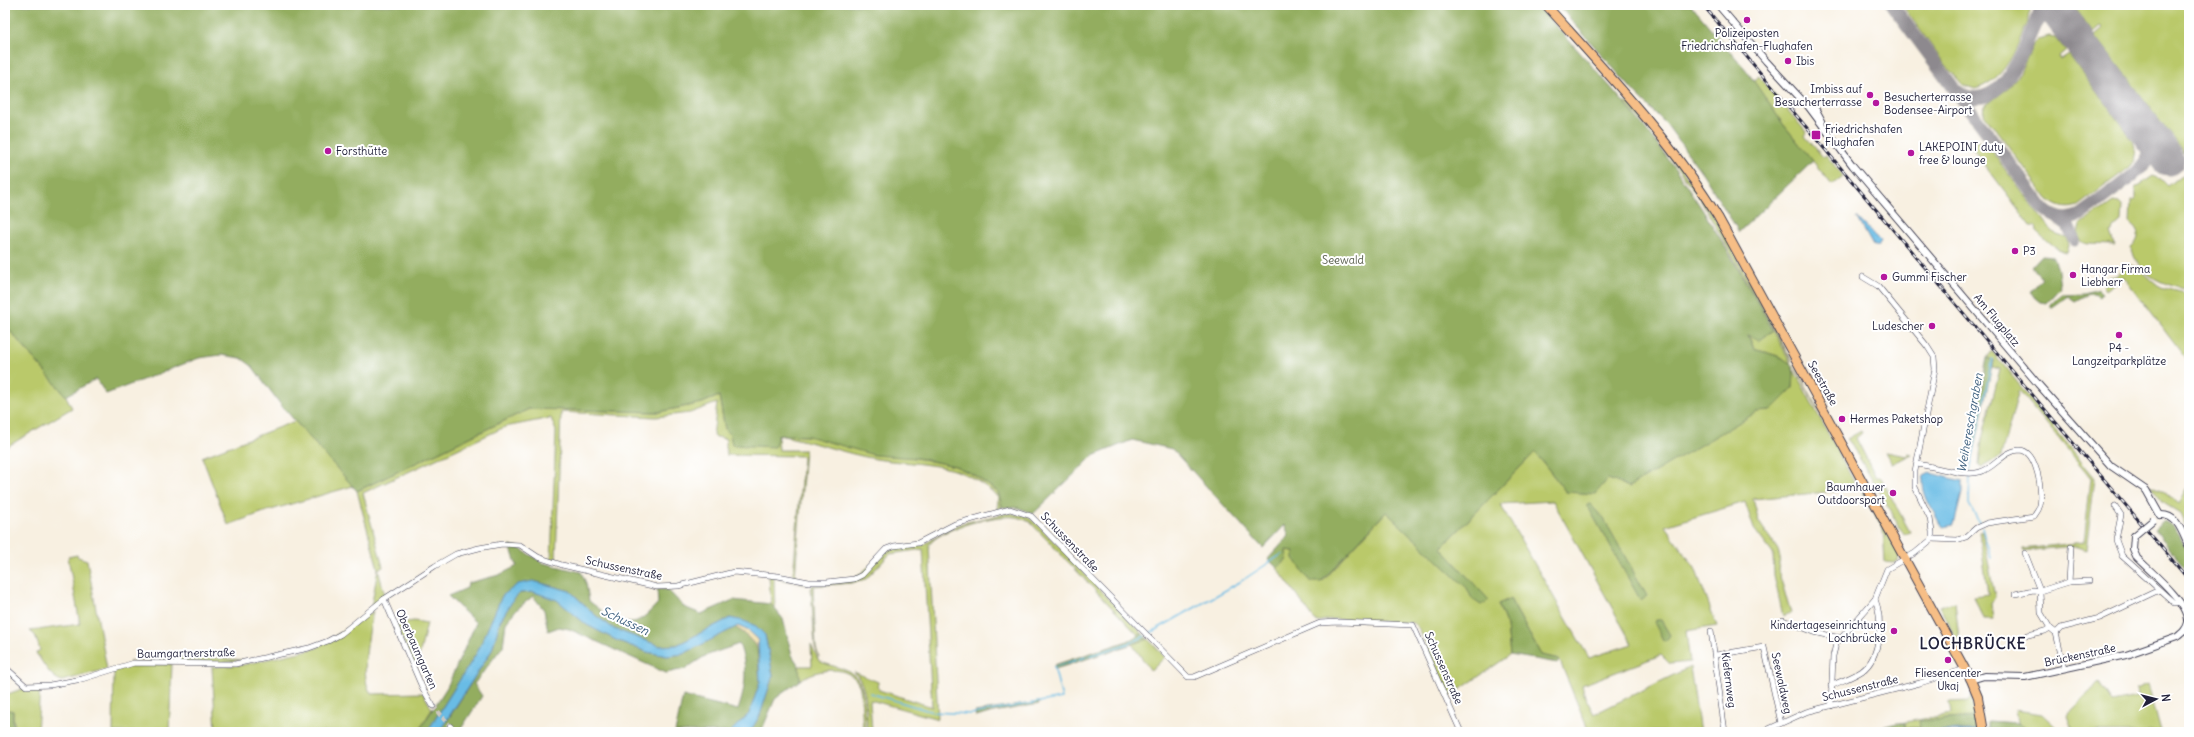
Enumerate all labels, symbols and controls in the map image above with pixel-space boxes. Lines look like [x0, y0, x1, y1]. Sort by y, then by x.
marker: Polizeiposten Friedrichshafen-Flughafen [1742, 15, 1752, 25]
place label: Polizeiposten Friedrichshafen-Flughafen [1681, 26, 1813, 53]
place label: Ibis [1796, 54, 1814, 68]
marker: Ibis [1783, 56, 1793, 66]
place label: Imbiss auf Besucherterrasse [1775, 82, 1862, 109]
marker: Imbiss auf Besucherterrasse [1865, 90, 1875, 100]
place label: Besucherterrasse Bodensee-Airport [1884, 90, 1973, 117]
marker: Besucherterrasse Bodensee-Airport [1871, 98, 1881, 108]
place label: Friedrichshafen Flughafen [1825, 122, 1902, 149]
marker: Friedrichshafen Flughafen [1810, 129, 1822, 141]
place label: LAKEPOINT duty free & lounge [1919, 140, 2004, 167]
place label: Forsthütte [336, 144, 387, 158]
marker: Forsthütte [323, 146, 333, 156]
marker: LAKEPOINT duty free & lounge [1906, 148, 1916, 158]
place label: P3 [2023, 244, 2036, 258]
marker: P3 [2010, 246, 2020, 256]
park label: Seewald [1322, 253, 1364, 267]
place label: Hangar Firma Liebherr [2081, 262, 2150, 289]
place label: Gummi Fischer [1892, 270, 1967, 284]
marker: Hangar Firma Liebherr [2068, 270, 2078, 280]
marker: Gummi Fischer [1879, 272, 1889, 282]
street label: Am Flugplatz [1971, 291, 2023, 349]
place label: Ludescher [1872, 319, 1925, 333]
marker: Ludescher [1927, 321, 1937, 331]
marker: P4 - Langzeitparkplätze [2114, 330, 2124, 340]
place label: P4 - Langzeitparkplätze [2072, 341, 2166, 368]
street label: Seestraße [1805, 358, 1841, 408]
water label: Weihereschgraben [1953, 371, 1986, 474]
place label: Hermes Paketshop [1850, 412, 1943, 426]
marker: Hermes Paketshop [1837, 414, 1847, 424]
place label: Baumhauer Outdoorsport [1817, 480, 1885, 507]
marker: Baumhauer Outdoorsport [1888, 488, 1898, 498]
street label: Schussenstraße [1038, 509, 1102, 575]
street label: Schussenstraße [584, 553, 664, 583]
water label: Schussen [599, 603, 652, 639]
street label: Oberbaumgarten [393, 607, 441, 691]
place label: Kindertageseinrichtung Lochbrücke [1770, 618, 1886, 645]
marker: Kindertageseinrichtung Lochbrücke [1889, 626, 1899, 636]
street label: Schussenstraße [1422, 630, 1466, 707]
district label: LOCHBRÜCKE [1919, 633, 2027, 653]
street label: Brückenstraße [2043, 641, 2117, 669]
street label: Baumgartnerstraße [137, 645, 235, 661]
street label: Kiefernweg [1719, 651, 1739, 709]
street label: Seewaldweg [1769, 651, 1795, 715]
marker: Fliesencenter Ukaj [1943, 655, 1953, 665]
place label: Fliesencenter Ukaj [1915, 666, 1982, 693]
street label: Schussenstraße [1820, 672, 1900, 704]
north arrow [2136, 679, 2176, 719]
text: N [2159, 693, 2173, 702]

